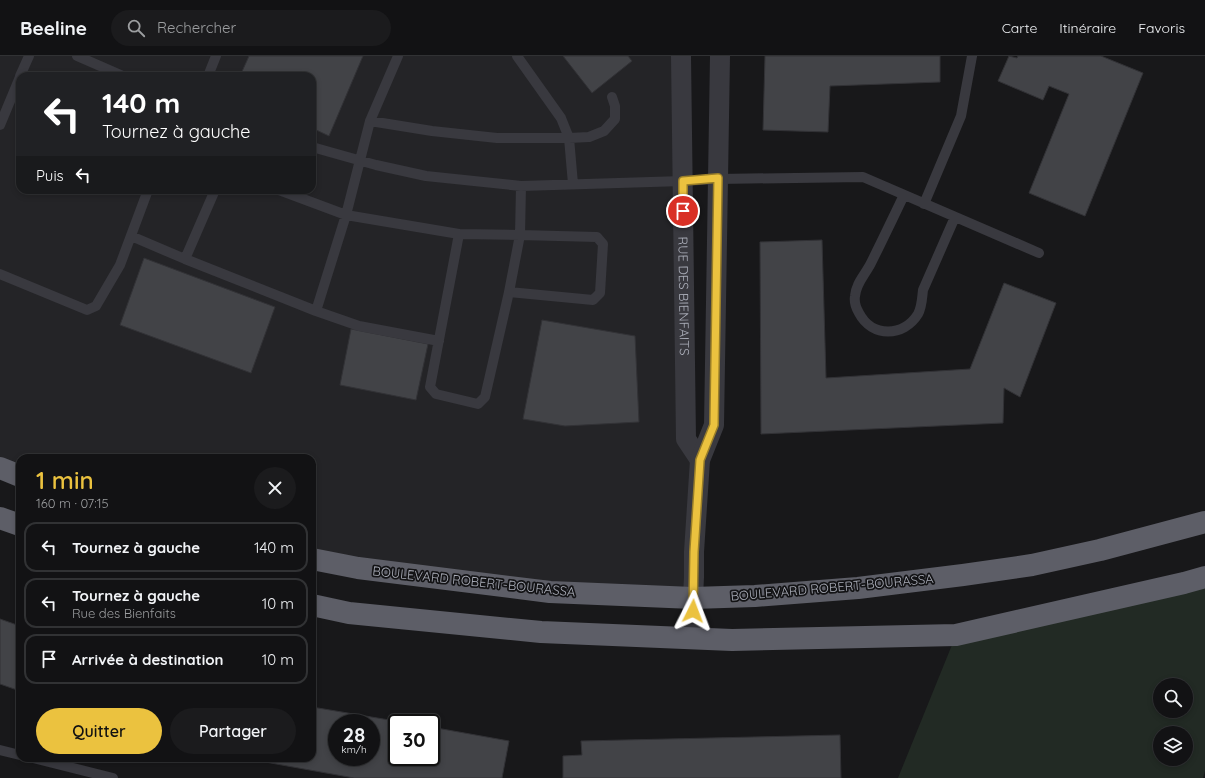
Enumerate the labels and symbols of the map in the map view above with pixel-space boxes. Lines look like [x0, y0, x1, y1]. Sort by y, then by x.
pin [666, 194, 700, 228]
street label: RUE DES BIENFAITS [675, 236, 693, 356]
street label: BOULEVARD ROBERT-BOURASSA [372, 562, 577, 600]
street label: BOULEVARD ROBERT-BOURASSA [730, 570, 935, 604]
position arrow [672, 590, 714, 632]
speed limit sign: 30 [388, 714, 440, 766]

